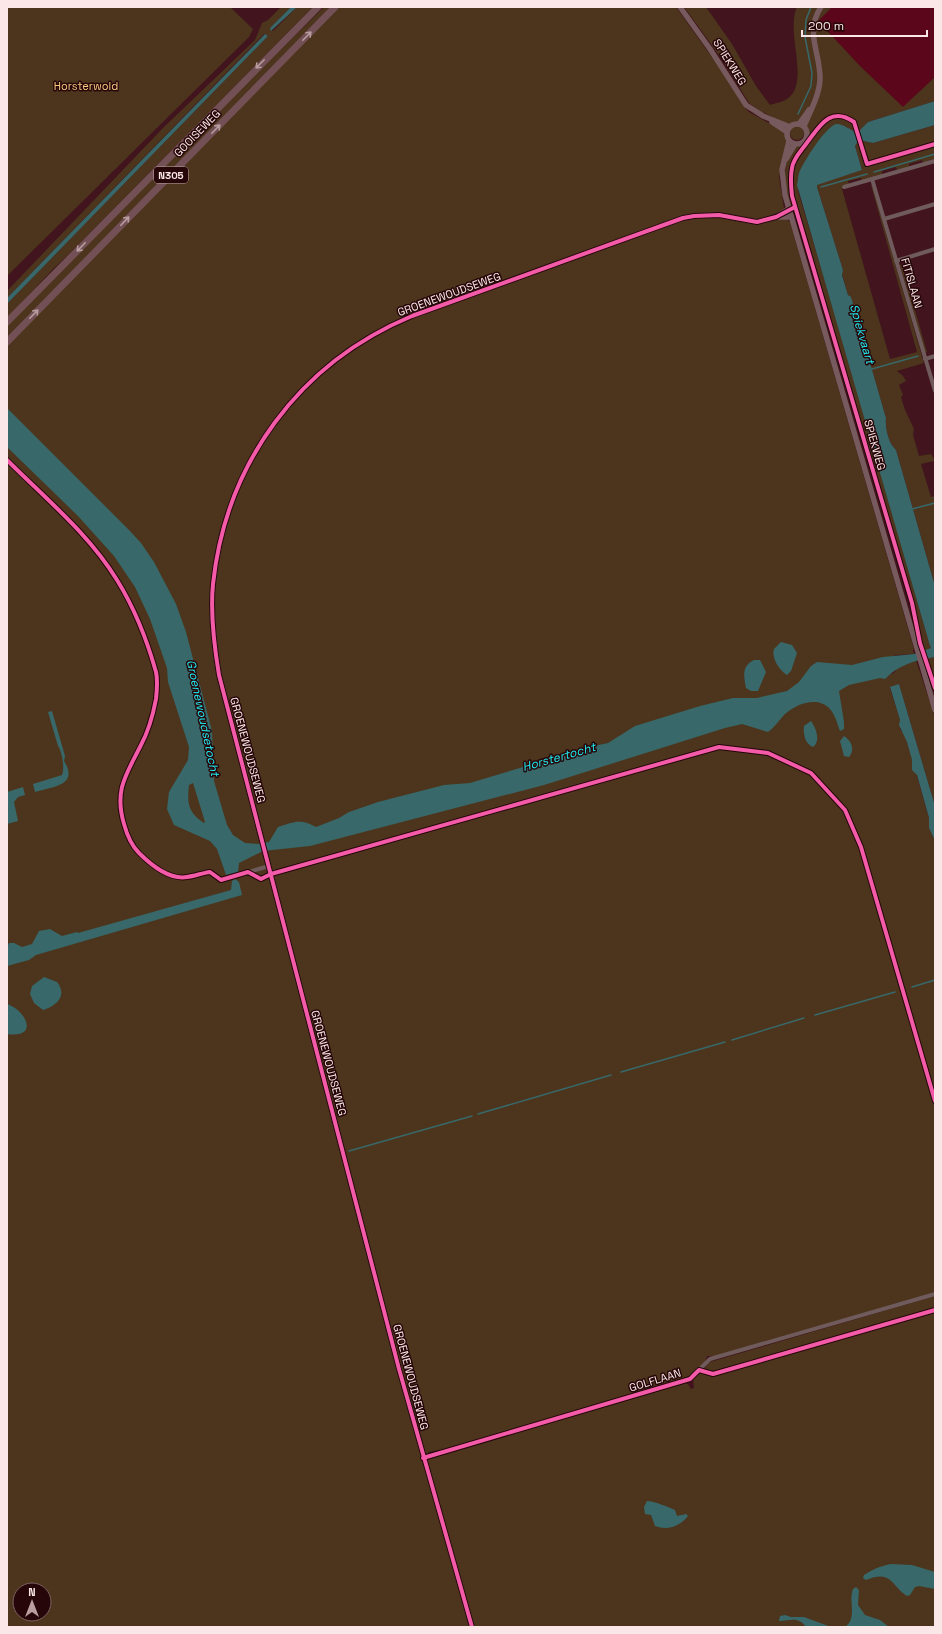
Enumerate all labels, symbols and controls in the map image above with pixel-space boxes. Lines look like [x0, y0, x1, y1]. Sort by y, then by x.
scale bar [802, 12, 927, 38]
text: 200 m [808, 18, 844, 34]
one-way arrow [302, 31, 312, 41]
street label: SPIEKWEG [710, 36, 750, 88]
one-way arrow [255, 59, 265, 69]
park label: Horsterwold [54, 79, 118, 93]
street label: GOOISEWEG [171, 106, 223, 160]
one-way arrow [211, 124, 221, 134]
road number: N305 [154, 167, 188, 183]
one-way arrow [120, 216, 130, 226]
one-way arrow [76, 242, 86, 252]
street label: FITISLAAN [898, 256, 926, 310]
street label: GROENEWOUDSEWEG [395, 269, 503, 319]
water label: Spiekvaart [846, 302, 879, 367]
one-way arrow [29, 309, 39, 319]
street label: SPIEKWEG [861, 418, 889, 472]
water label: Groenewoudsetocht [183, 658, 223, 779]
street label: GROENEWOUDSEWEG [227, 696, 269, 804]
water label: Horstertocht [521, 739, 599, 775]
street label: GROENEWOUDSEWEG [308, 1009, 350, 1117]
street label: GROENEWOUDSEWEG [390, 1323, 432, 1431]
street label: GOLFLAAN [627, 1365, 683, 1395]
north arrow [12, 1582, 52, 1622]
text: N [28, 1585, 36, 1599]

